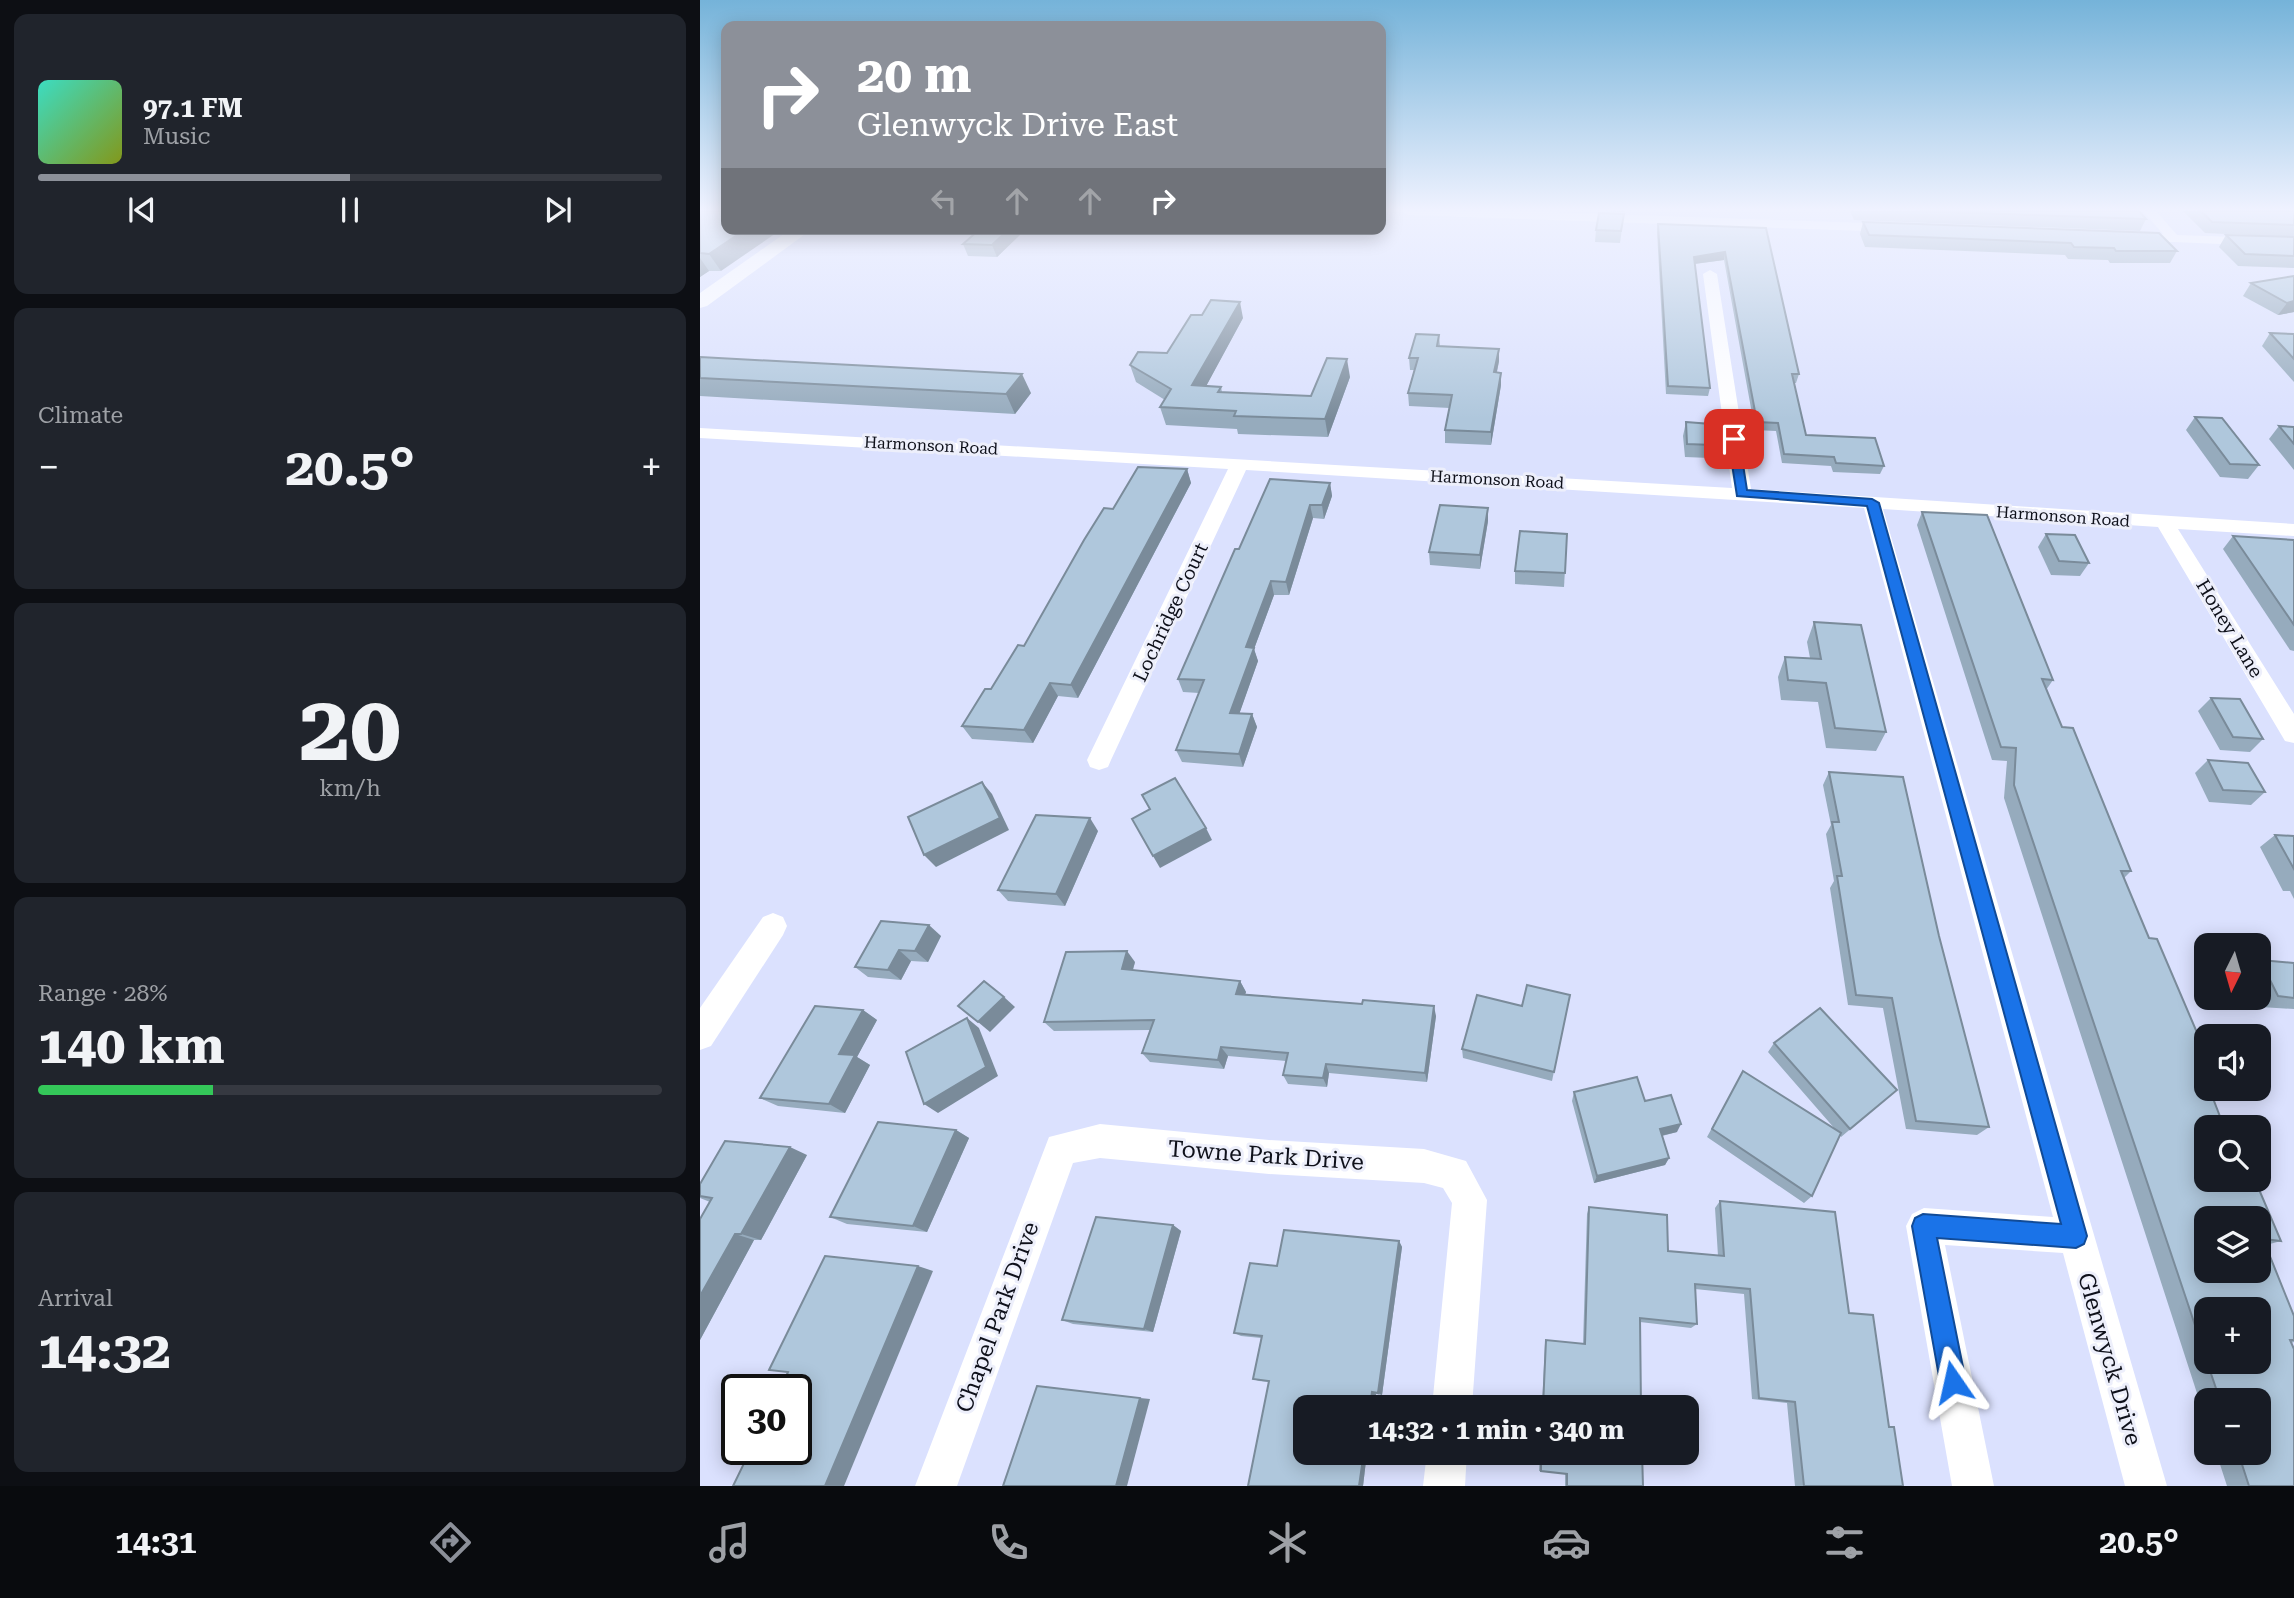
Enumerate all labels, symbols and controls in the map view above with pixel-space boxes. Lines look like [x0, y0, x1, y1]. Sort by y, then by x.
text: 20 m [857, 47, 972, 104]
icon: right [742, 49, 833, 140]
text: 97.1 FM [143, 93, 243, 123]
text: Glenwyck Drive East [857, 106, 1178, 144]
text: Music [143, 123, 210, 150]
icon: left [925, 182, 963, 220]
icon: ahead [998, 182, 1036, 220]
icon: ahead [1071, 182, 1109, 220]
icon: right [1144, 182, 1182, 220]
icon: previous [123, 191, 161, 229]
icon: pause [331, 191, 369, 229]
icon: next [539, 191, 577, 229]
text: Climate [38, 402, 123, 429]
pin [1704, 409, 1764, 469]
icon: arrive [1715, 420, 1753, 458]
street label: Harmonson Road [863, 433, 998, 458]
text: 20.5° [285, 437, 415, 498]
text: − [38, 445, 59, 489]
text: + [641, 445, 662, 489]
street label: Harmonson Road [1429, 467, 1564, 492]
street label: Harmonson Road [1995, 502, 2131, 531]
street label: Lochridge Court [1128, 539, 1213, 685]
street label: Honey Lane [2191, 575, 2268, 682]
text: 20 [299, 676, 401, 782]
text: km/h [319, 775, 381, 802]
north arrow [2194, 933, 2272, 1010]
map controls [2194, 933, 2271, 1465]
text: Range · 28% [38, 980, 167, 1007]
text: 140 km [38, 1015, 225, 1076]
button: sound [2194, 1024, 2271, 1101]
button: search [2194, 1115, 2271, 1192]
street label: Towne Park Drive [1167, 1135, 1365, 1176]
button: layers [2194, 1206, 2271, 1283]
street label: Chapel Park Drive [950, 1218, 1044, 1416]
street label: Glenwyck Drive [2072, 1270, 2147, 1448]
text: Arrival [38, 1285, 113, 1312]
button: + [2194, 1297, 2271, 1374]
text: 14:32 [38, 1320, 171, 1381]
position arrow [1916, 1345, 1990, 1419]
speed limit sign: 30 [721, 1374, 812, 1465]
button: − [2194, 1388, 2271, 1465]
text: 14:32 · 1 min · 340 m [1368, 1415, 1624, 1445]
icon: directions [426, 1518, 475, 1567]
icon: music [705, 1518, 754, 1567]
icon: phone [984, 1518, 1033, 1567]
icon: climate [1263, 1518, 1312, 1567]
icon: car [1542, 1518, 1591, 1567]
icon: filters [1820, 1518, 1869, 1567]
text: 14:31 [115, 1523, 197, 1561]
text: 20.5° [2099, 1523, 2179, 1561]

